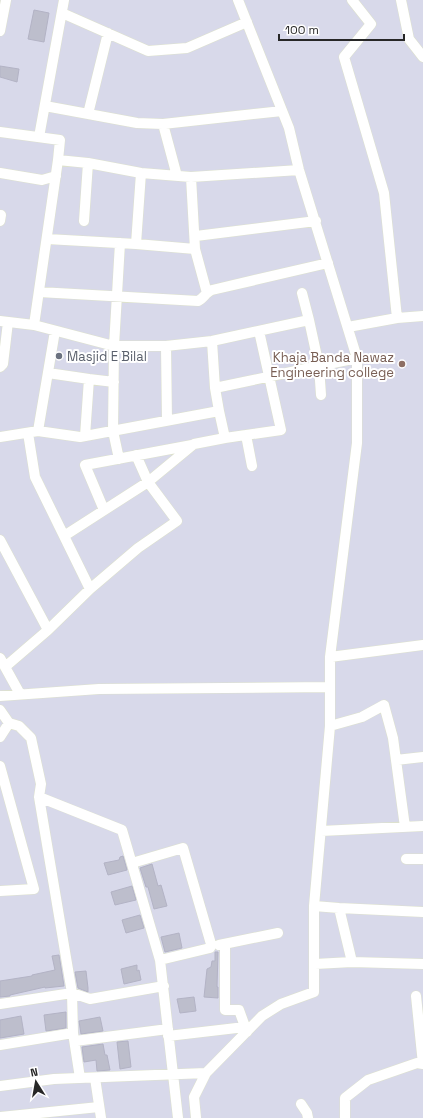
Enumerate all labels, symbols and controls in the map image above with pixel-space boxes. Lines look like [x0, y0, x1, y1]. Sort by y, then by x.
scale bar [279, 16, 404, 42]
text: 100 m [285, 22, 319, 38]
place label: Masjid E Bilal [67, 348, 147, 365]
place label: Khaja Banda Nawaz Engineering college [270, 349, 394, 381]
marker: Masjid E Bilal [54, 351, 64, 361]
marker: Khaja Banda Nawaz Engineering college [397, 359, 407, 369]
north arrow [16, 1062, 56, 1102]
text: N [29, 1065, 39, 1080]

